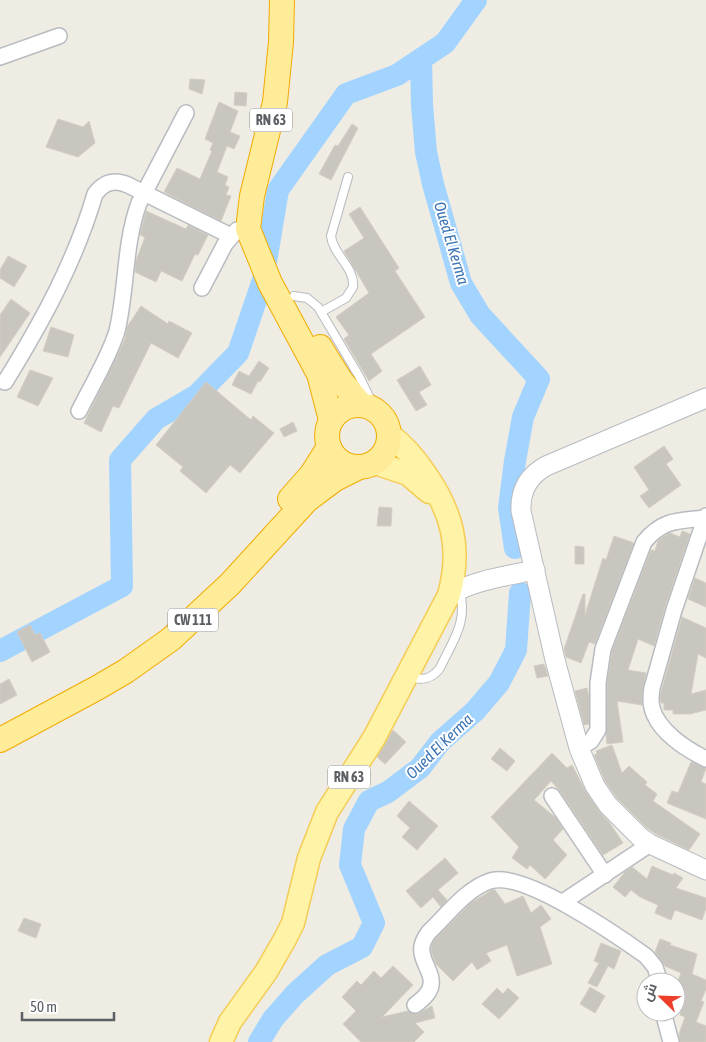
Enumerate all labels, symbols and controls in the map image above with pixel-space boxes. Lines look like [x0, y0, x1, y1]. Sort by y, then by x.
road number: RN 63 [250, 108, 292, 132]
water label: Oued El Kerma [431, 199, 473, 287]
road number: CW 111 [168, 608, 218, 632]
water label: Oued El Kerma [402, 709, 476, 782]
road number: RN 63 [328, 766, 370, 789]
north arrow [636, 972, 686, 1022]
text: ش [638, 980, 661, 1004]
scale bar [22, 990, 115, 1022]
text: 50 m [30, 998, 57, 1015]

